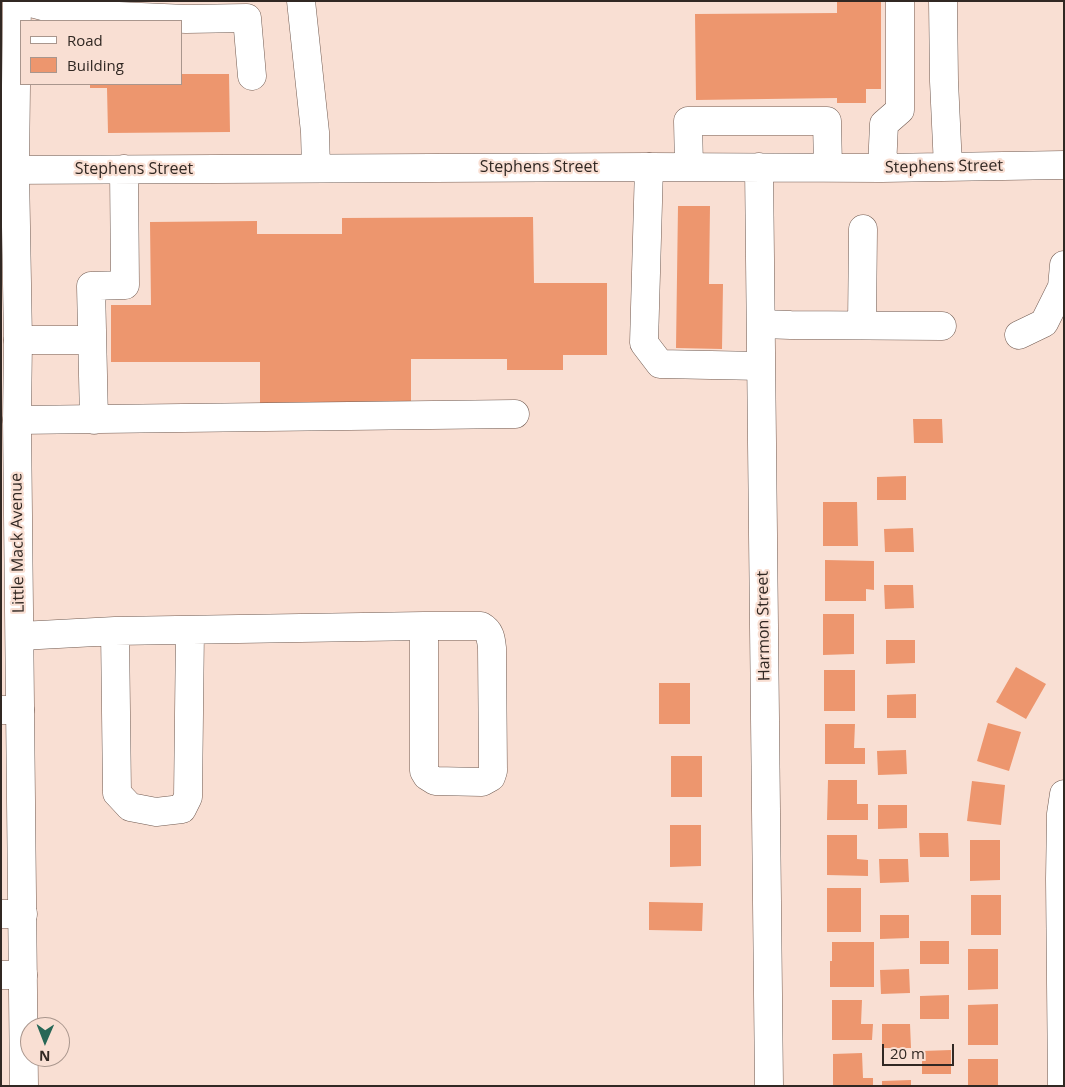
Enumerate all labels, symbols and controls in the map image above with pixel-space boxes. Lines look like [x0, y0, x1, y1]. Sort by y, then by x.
legend [20, 20, 182, 85]
text: Road [67, 30, 103, 50]
text: Building [67, 55, 124, 75]
street label: Stephens Street [885, 156, 1003, 178]
street label: Stephens Street [480, 157, 598, 177]
street label: Stephens Street [75, 159, 193, 179]
street label: Little Mack Avenue [7, 473, 29, 613]
street label: Harmon Street [753, 571, 775, 681]
north arrow [20, 1017, 70, 1067]
scale bar [885, 1034, 958, 1066]
text: 20 m [890, 1043, 925, 1063]
text: N [39, 1047, 51, 1066]

